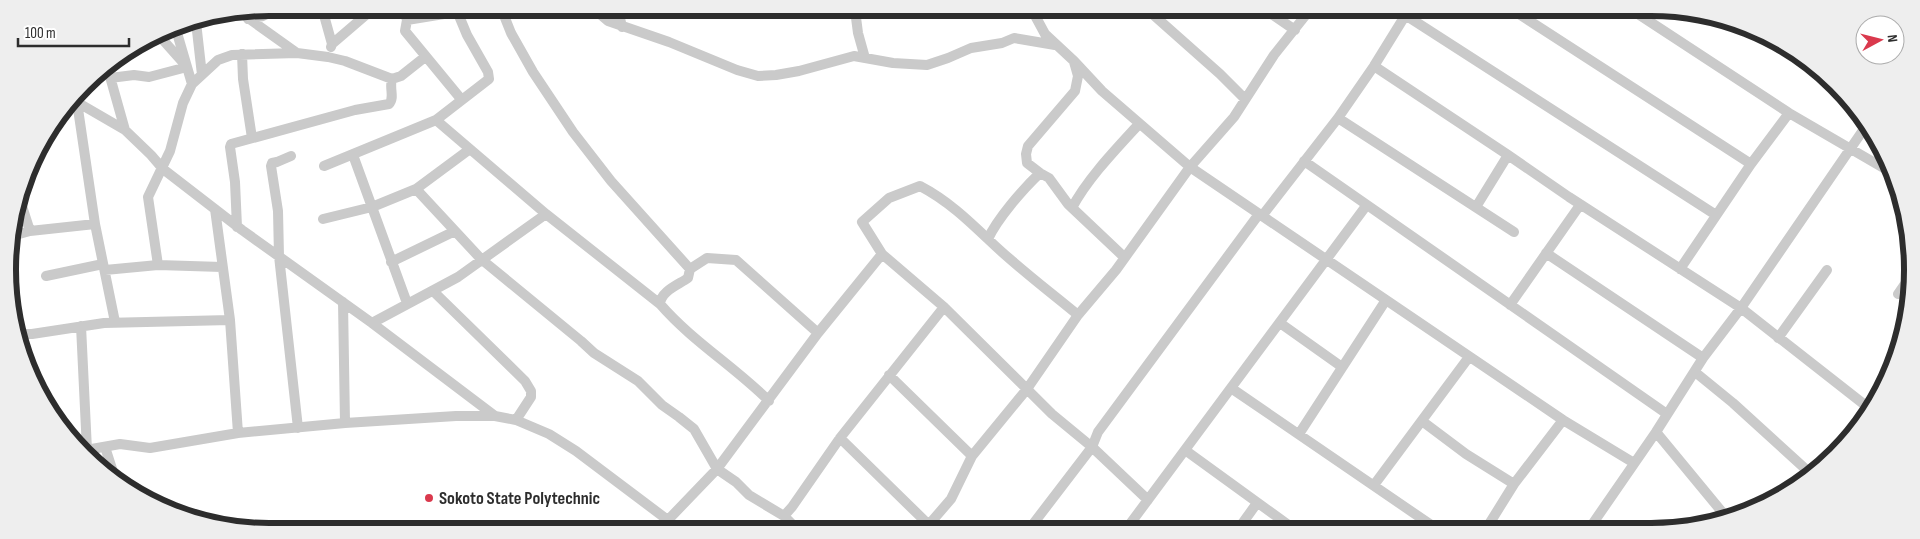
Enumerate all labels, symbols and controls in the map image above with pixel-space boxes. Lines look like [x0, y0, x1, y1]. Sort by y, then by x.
scale bar [18, 15, 129, 47]
north arrow [1855, 15, 1905, 65]
text: 100 m [25, 24, 56, 43]
text: N [1884, 34, 1901, 43]
place label: Sokoto State Polytechnic [439, 488, 600, 509]
marker: Sokoto State Polytechnic [423, 492, 435, 504]

